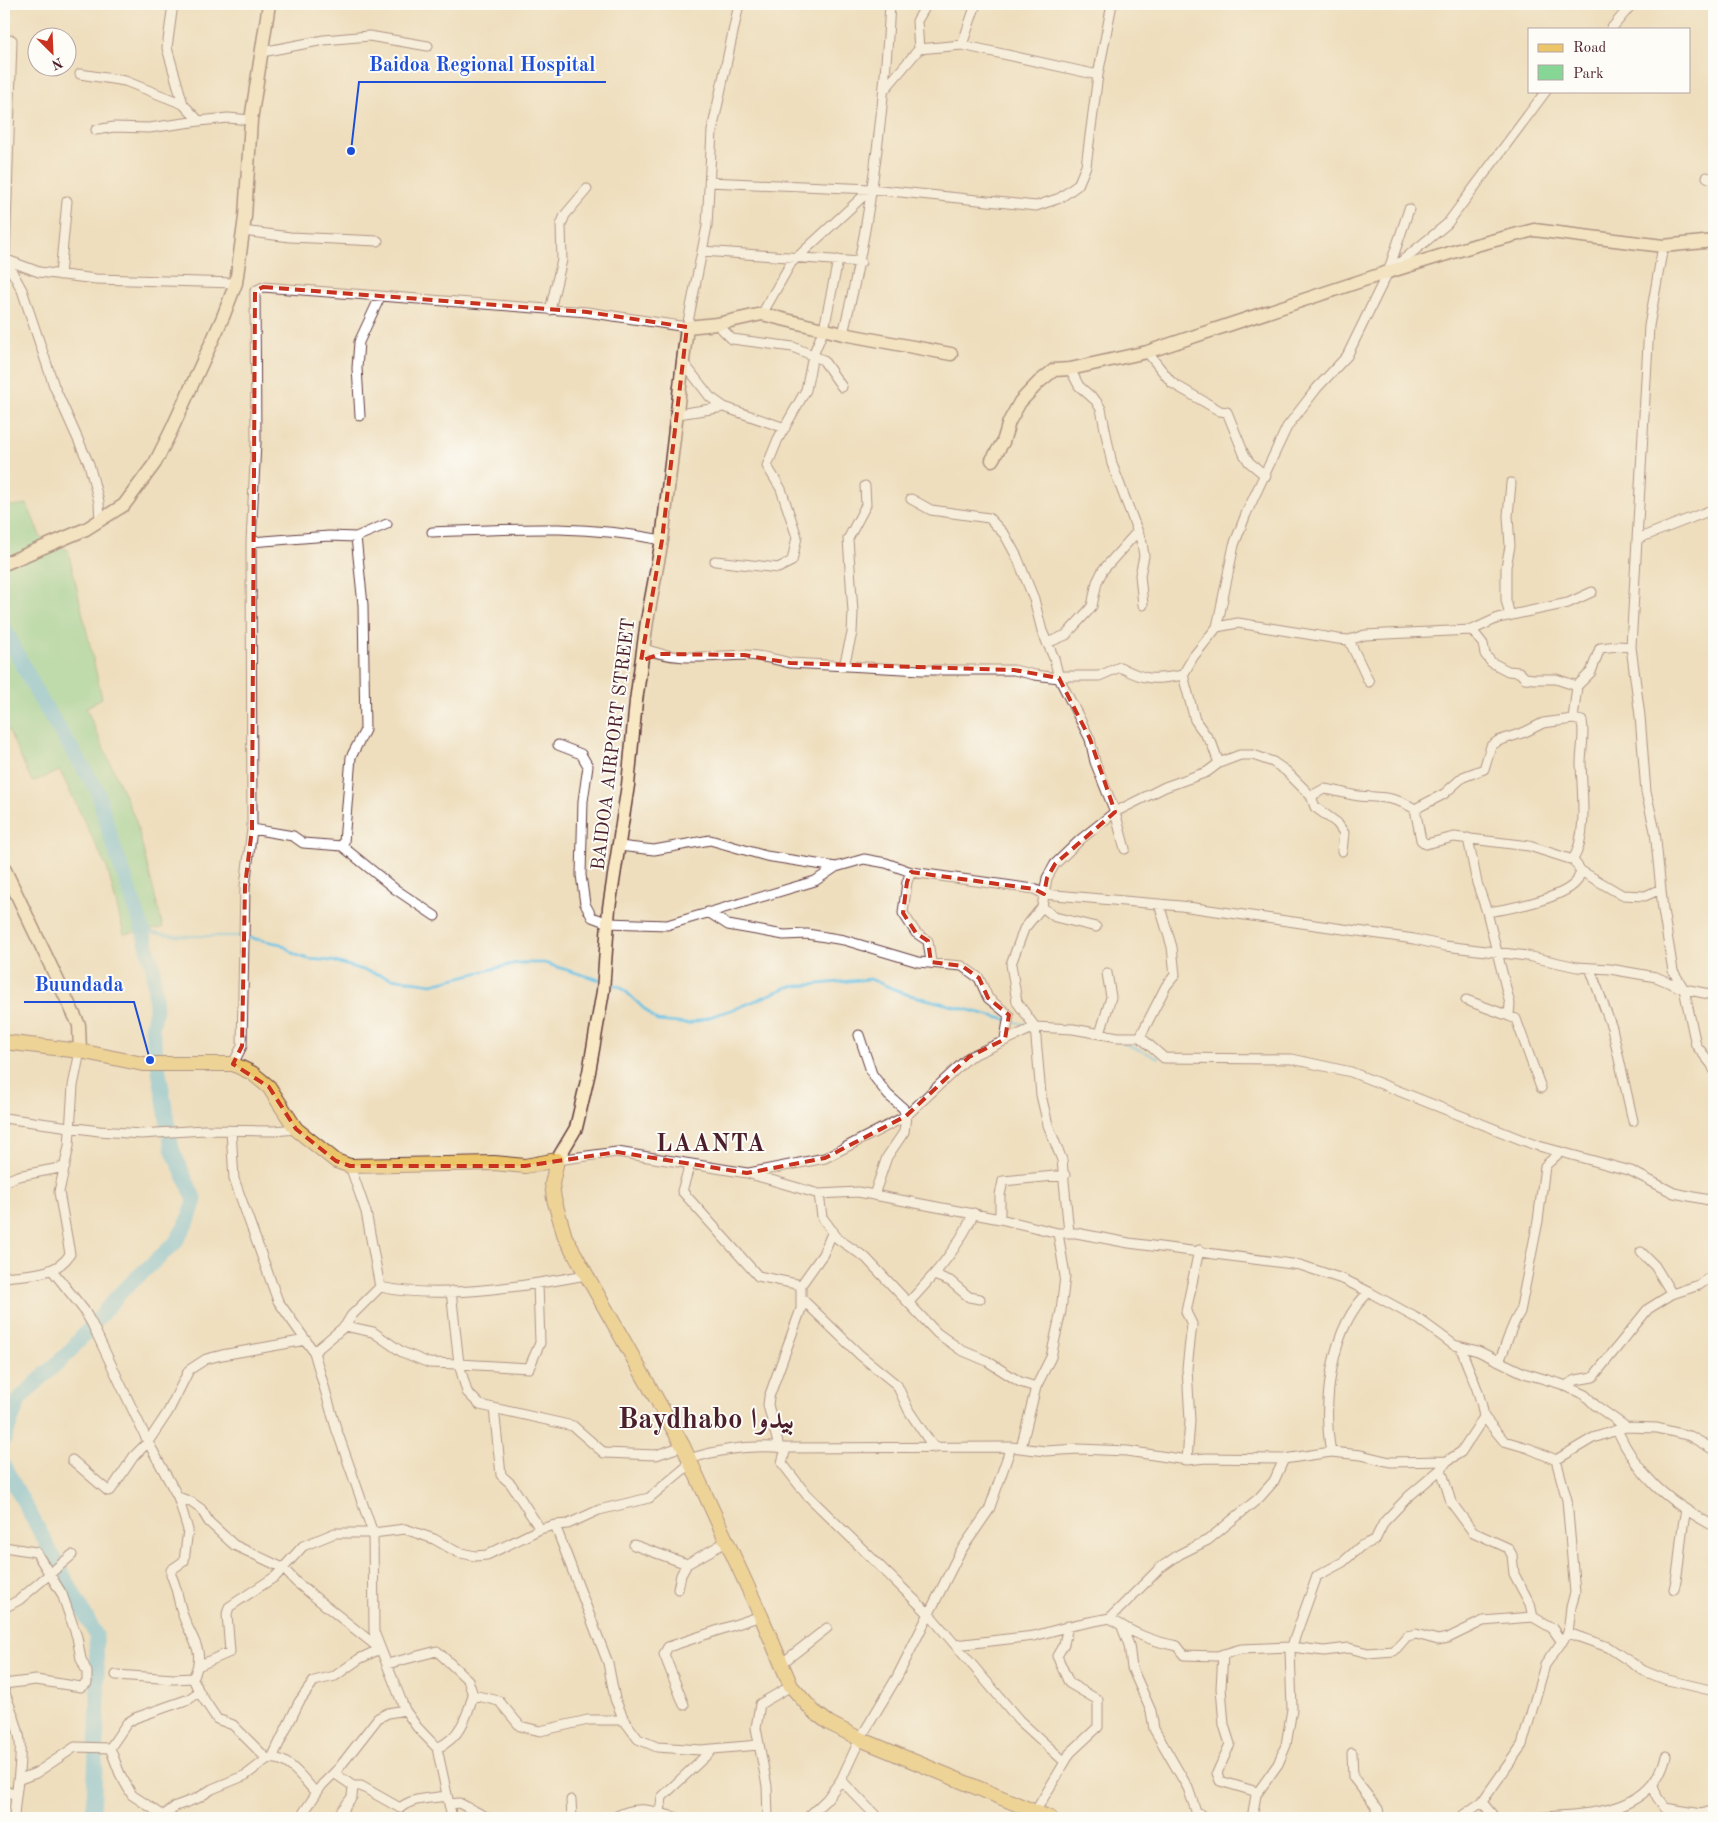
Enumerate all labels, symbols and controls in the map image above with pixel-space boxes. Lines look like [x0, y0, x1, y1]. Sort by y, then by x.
north arrow [28, 28, 78, 78]
legend [1528, 28, 1690, 92]
text: Road [1573, 41, 1607, 56]
callout: Baidoa Regional Hospital [359, 47, 606, 82]
text: N [49, 54, 65, 72]
text: Baidoa Regional Hospital [369, 56, 595, 76]
text: Park [1573, 67, 1604, 82]
street label: BAIDOA AIRPORT STREET [590, 617, 639, 872]
callout: Buundada [24, 967, 134, 1002]
text: Buundada [34, 976, 124, 996]
district label: LAANTA [656, 1133, 766, 1157]
district label: Baydhabo بيدوا [618, 1406, 794, 1436]

